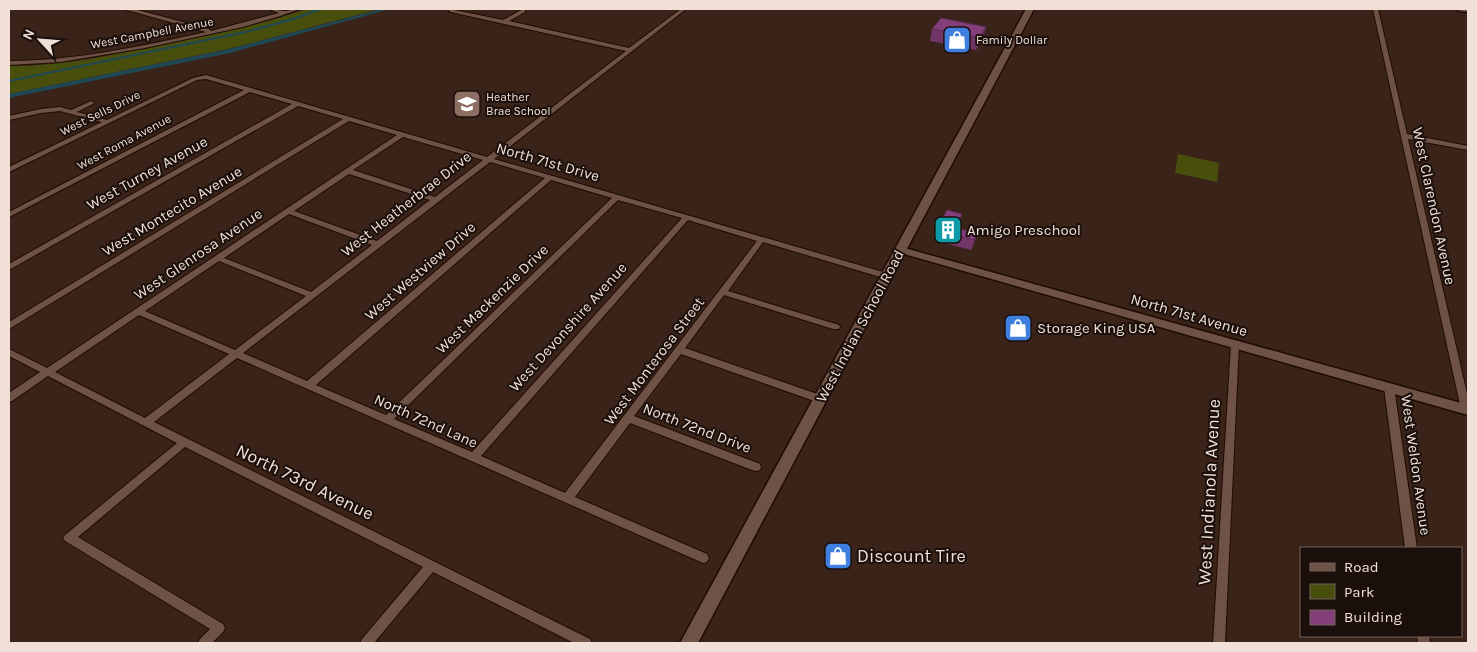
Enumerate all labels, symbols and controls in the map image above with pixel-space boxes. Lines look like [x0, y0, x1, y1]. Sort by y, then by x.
street label: West Campbell Avenue [89, 14, 215, 52]
north arrow [15, 15, 65, 65]
shop icon: Family Dollar [942, 25, 972, 55]
text: N [19, 26, 39, 43]
place label: Family Dollar [976, 33, 1048, 47]
street label: West Sells Drive [58, 88, 142, 138]
school or university icon: Heather Brae School [452, 89, 482, 119]
place label: Heather Brae School [486, 90, 551, 118]
street label: West Roma Avenue [75, 111, 173, 173]
street label: West Clarendon Avenue [1408, 126, 1460, 286]
street label: West Turney Avenue [83, 132, 211, 214]
street label: North 71st Drive [494, 139, 602, 185]
street label: West Heatherbrae Drive [337, 148, 475, 260]
street label: West Montecito Avenue [99, 162, 245, 260]
street label: West Glenrosa Avenue [130, 204, 266, 304]
building icon: Amigo Preschool [933, 215, 963, 245]
street label: West Westview Drive [361, 218, 479, 324]
place label: Amigo Preschool [967, 221, 1081, 239]
street label: West Mackenzie Drive [432, 241, 552, 357]
street label: West Indian School Road [812, 247, 908, 405]
street label: West Devonshire Avenue [505, 259, 631, 395]
street label: North 71st Avenue [1129, 290, 1249, 340]
street label: West Monterosa Street [600, 293, 708, 429]
shop icon: Storage King USA [1003, 313, 1033, 343]
place label: Storage King USA [1037, 319, 1156, 337]
street label: North 72nd Lane [371, 390, 481, 452]
street label: West Weldon Avenue [1397, 394, 1435, 536]
street label: West Indianola Avenue [1193, 398, 1225, 586]
street label: North 72nd Drive [640, 399, 754, 457]
street label: North 73rd Avenue [233, 439, 377, 525]
shop icon: Discount Tire [823, 541, 853, 571]
place label: Discount Tire [857, 545, 966, 567]
legend [1300, 547, 1462, 637]
text: Road [1344, 558, 1379, 576]
text: Park [1344, 583, 1374, 601]
text: Building [1344, 608, 1402, 626]

